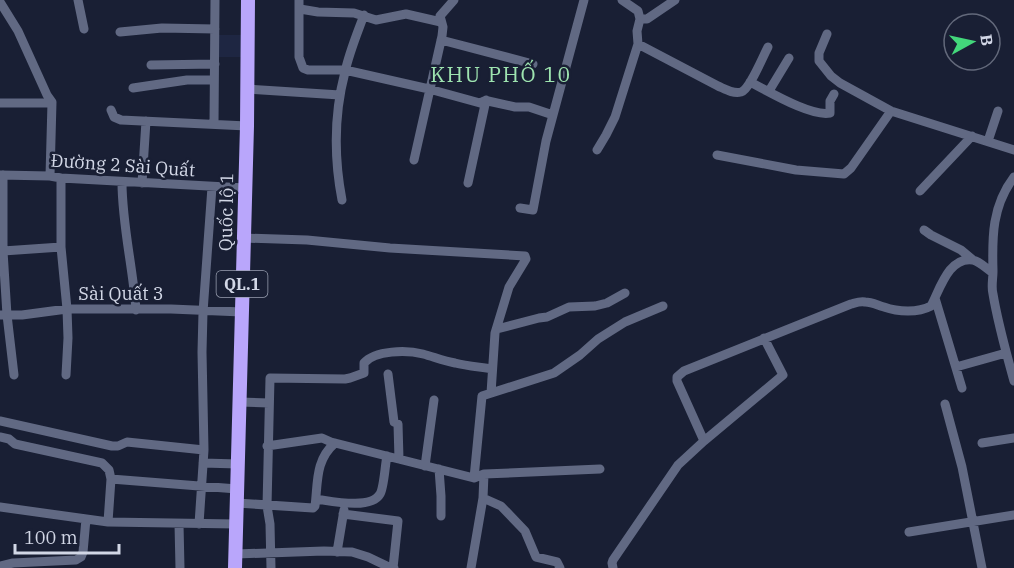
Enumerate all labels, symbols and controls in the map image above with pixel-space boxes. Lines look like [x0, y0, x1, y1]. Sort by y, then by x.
north arrow [942, 12, 1002, 72]
text: B [976, 33, 998, 47]
district label: KHU PHỐ 10 [430, 59, 572, 88]
street label: Đường 2 Sài Quất [50, 148, 196, 182]
street label: Quốc lộ 1 [214, 173, 238, 251]
road number: QL.1 [216, 271, 268, 297]
street label: Sài Quất 3 [78, 282, 164, 305]
scale bar [15, 517, 118, 555]
text: 100 m [24, 526, 78, 549]

